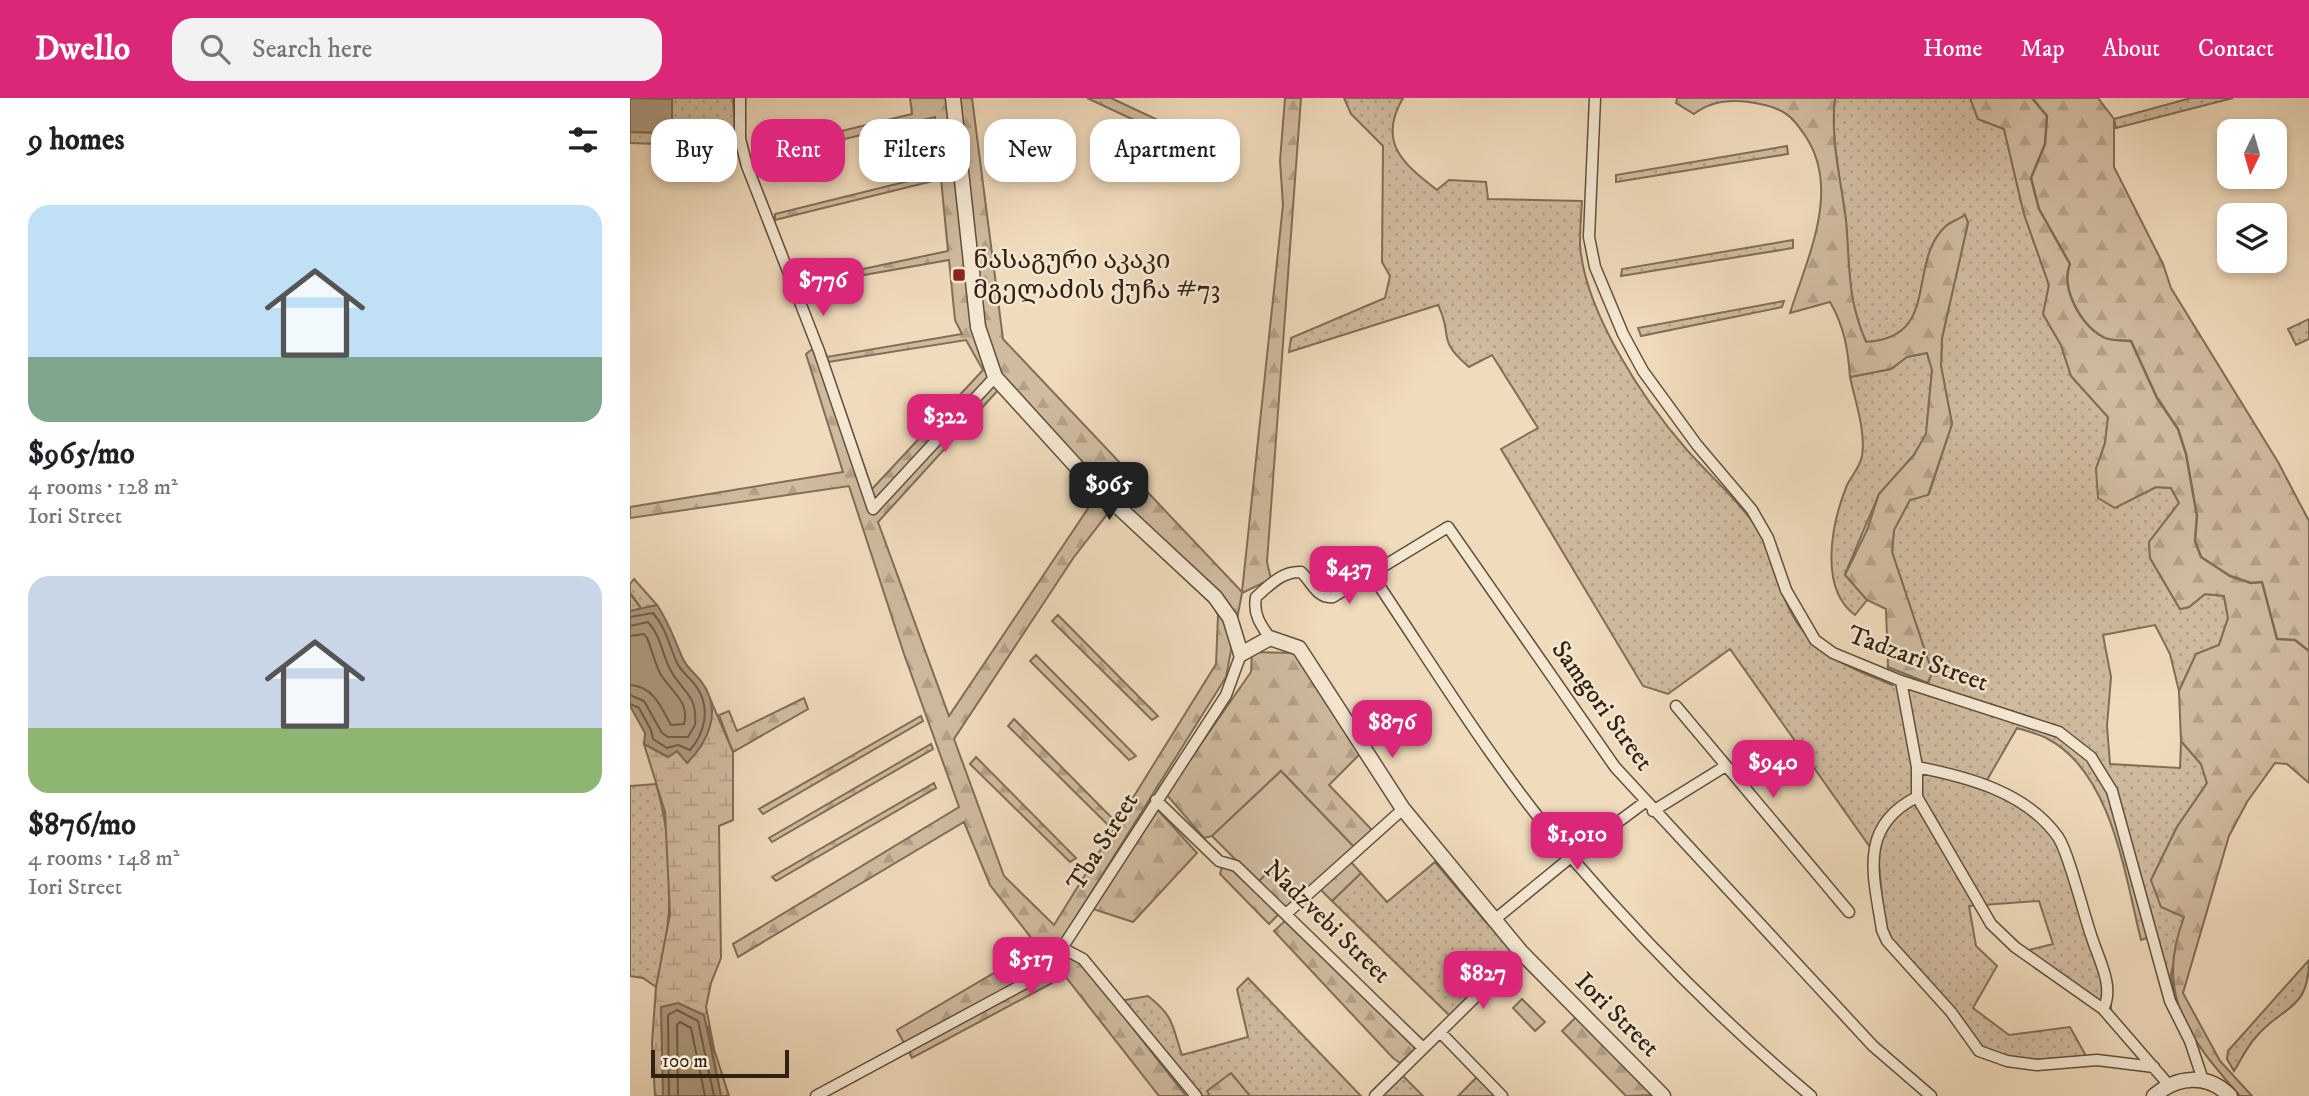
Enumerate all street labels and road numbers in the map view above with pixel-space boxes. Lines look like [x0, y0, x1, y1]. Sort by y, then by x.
street label: Tadzari Street [1843, 618, 1993, 700]
street label: Samgori Street [1544, 634, 1660, 778]
street label: Tba Street [1060, 787, 1146, 897]
street label: Nadzvebi Street [1257, 853, 1397, 991]
street label: Iori Street [1568, 966, 1666, 1064]

